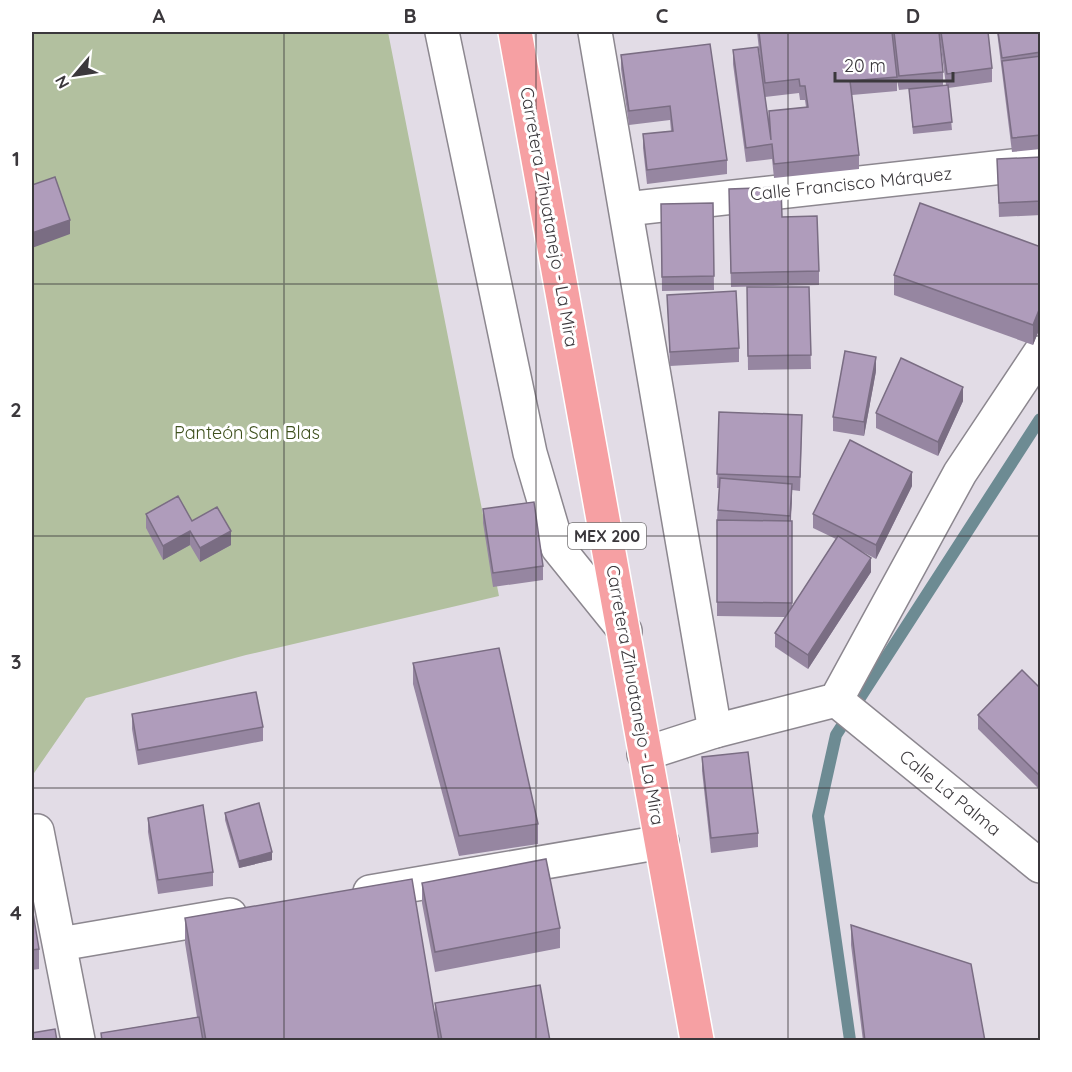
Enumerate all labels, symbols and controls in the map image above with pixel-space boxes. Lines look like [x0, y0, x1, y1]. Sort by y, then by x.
text: A [153, 3, 166, 28]
text: B [403, 3, 417, 28]
text: C [656, 3, 669, 28]
text: D [906, 3, 920, 28]
north arrow [45, 45, 105, 105]
scale bar [835, 45, 954, 83]
text: 20 m [844, 54, 886, 77]
text: N [50, 72, 73, 92]
street label: Carretera Zihuatanejo - La Mira [515, 85, 584, 349]
text: 1 [12, 146, 20, 171]
street label: Calle Francisco Márquez [749, 161, 953, 206]
text: 2 [10, 397, 22, 422]
park label: Panteón San Blas [174, 421, 320, 444]
road number: MEX 200 [568, 523, 646, 549]
street label: Carretera Zihuatanejo - La Mira [601, 563, 670, 827]
text: 3 [11, 649, 21, 674]
street label: Calle La Palma [895, 745, 1006, 841]
text: 4 [10, 900, 22, 925]

